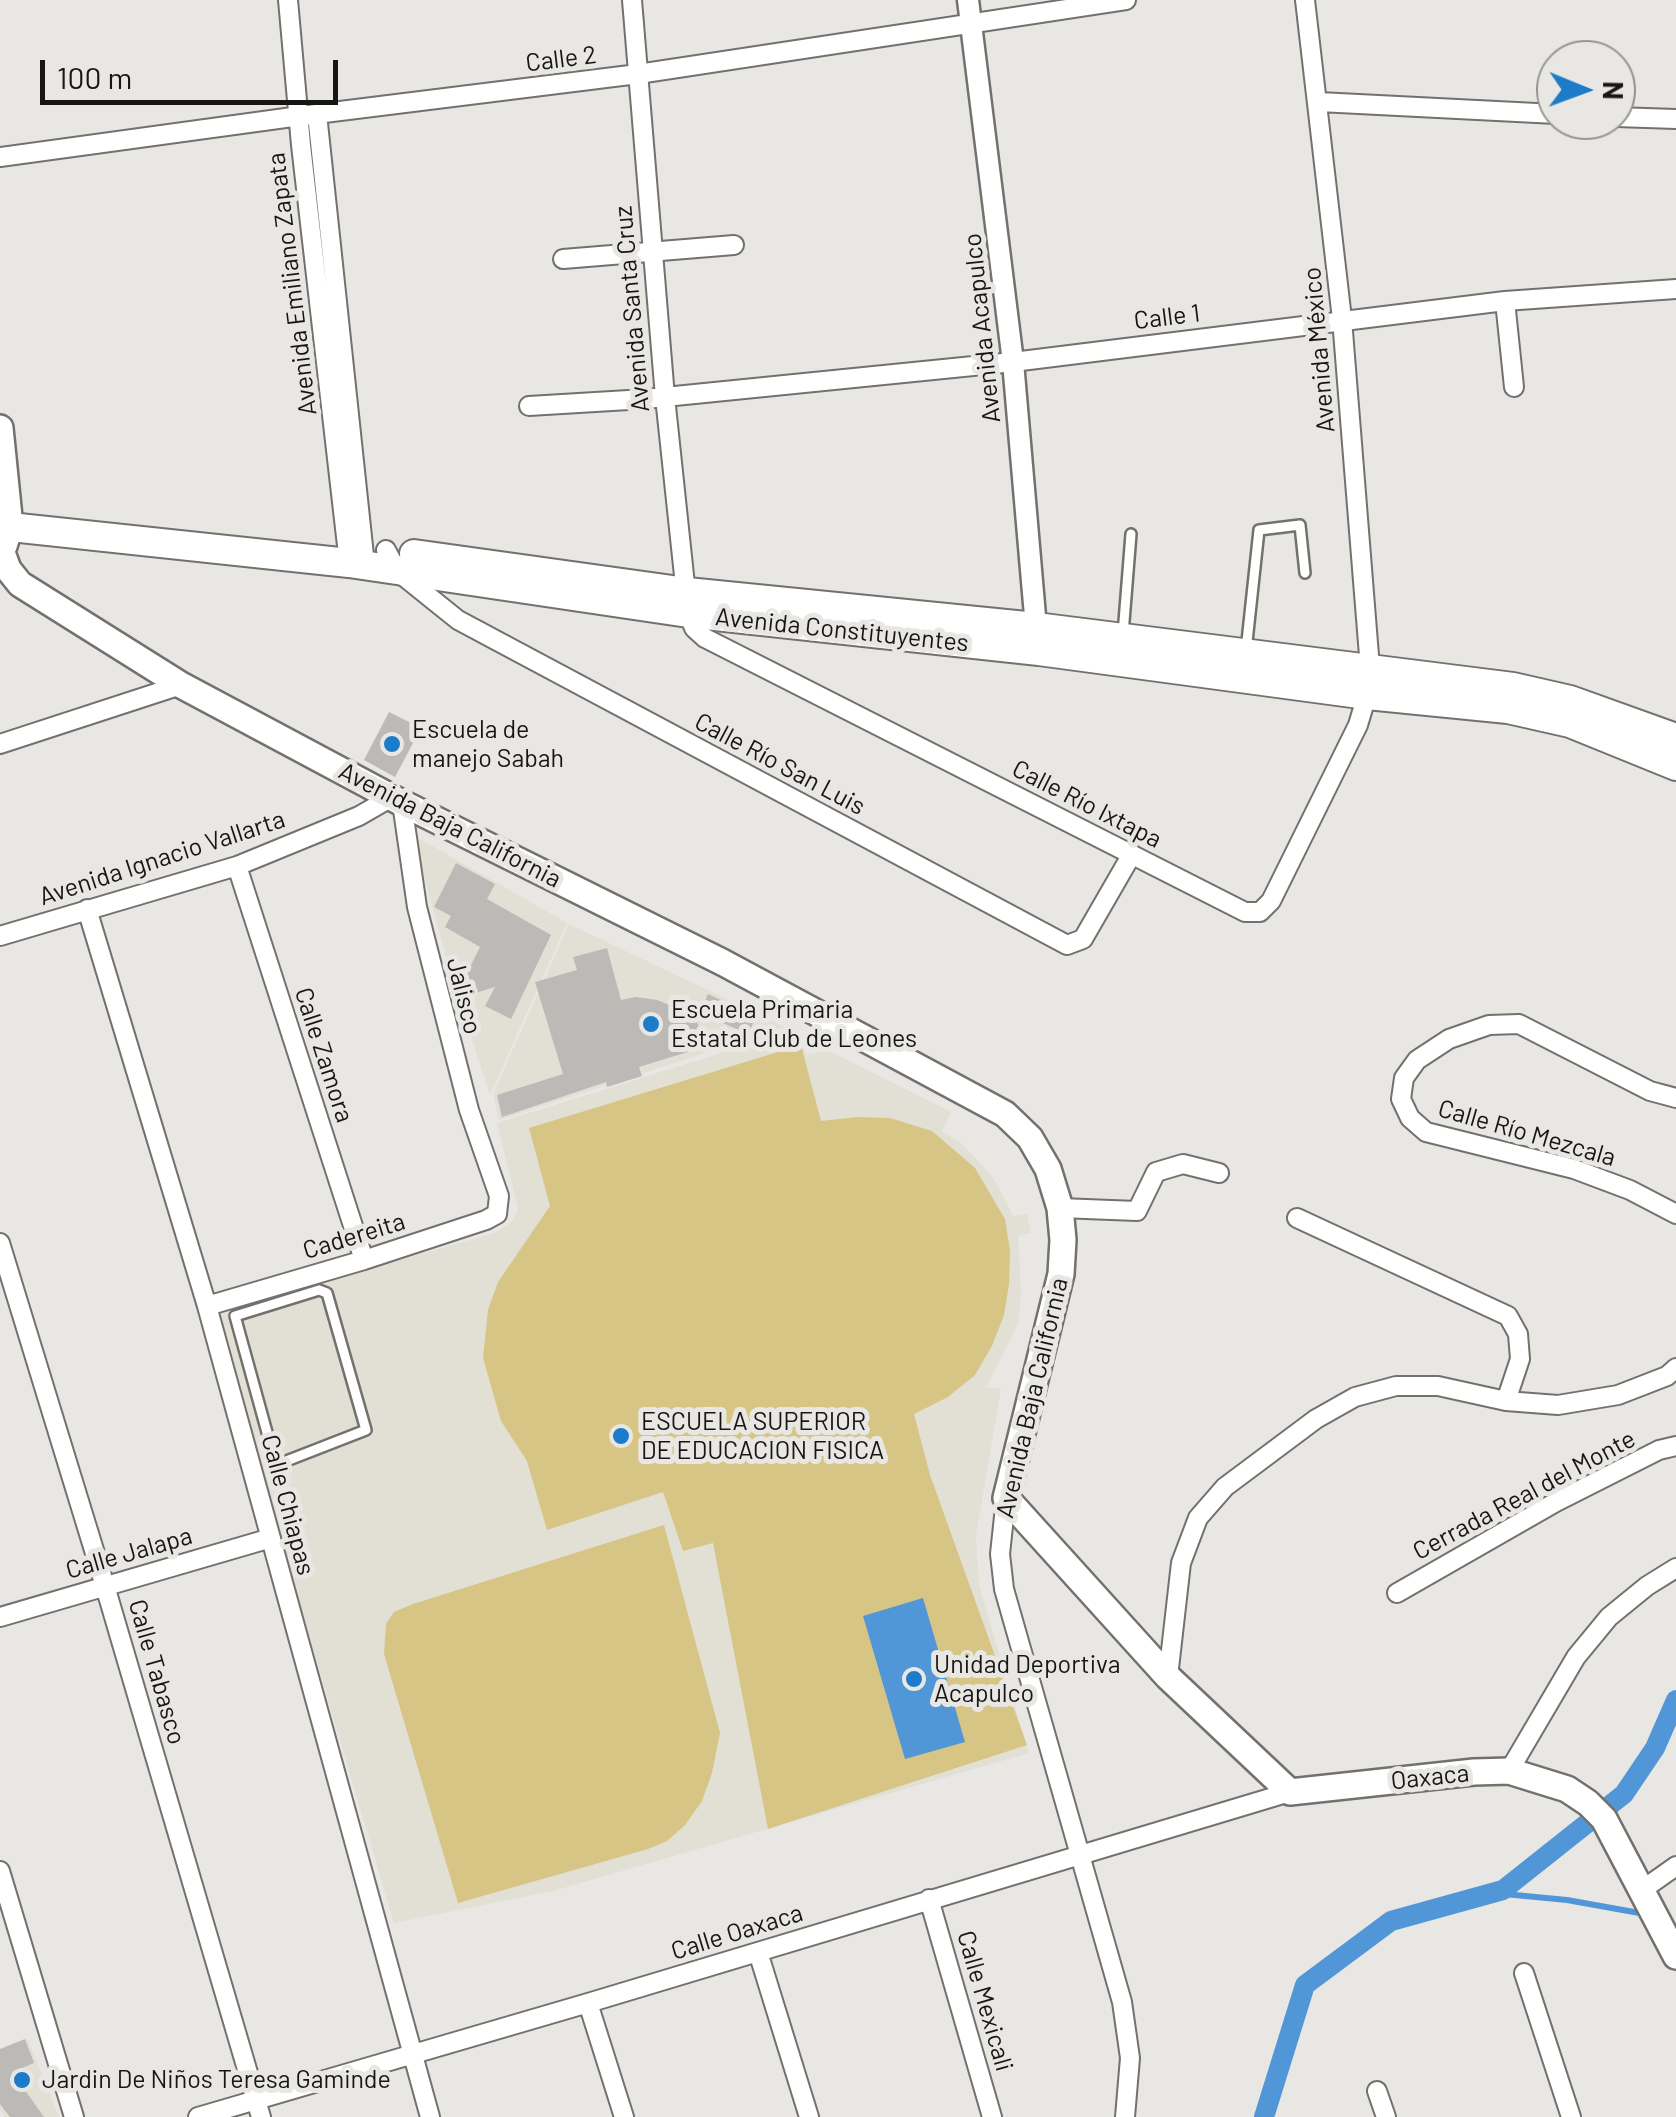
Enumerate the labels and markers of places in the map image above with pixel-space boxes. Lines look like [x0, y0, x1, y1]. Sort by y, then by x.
place label: Escuela de manejo Sabah [412, 715, 564, 774]
marker: Escuela de manejo Sabah [381, 733, 403, 755]
place label: Escuela Primaria Estatal Club de Leones [671, 995, 917, 1054]
marker: Escuela Primaria Estatal Club de Leones [640, 1013, 662, 1035]
place label: ESCUELA SUPERIOR DE EDUCACION FISICA [641, 1407, 884, 1466]
marker: ESCUELA SUPERIOR DE EDUCACION FISICA [610, 1425, 632, 1447]
place label: Unidad Deportiva Acapulco [934, 1650, 1120, 1709]
marker: Unidad Deportiva Acapulco [903, 1668, 925, 1690]
place label: Jardin De Niños Teresa Gaminde [42, 2065, 391, 2095]
marker: Jardin De Niños Teresa Gaminde [11, 2069, 33, 2091]

